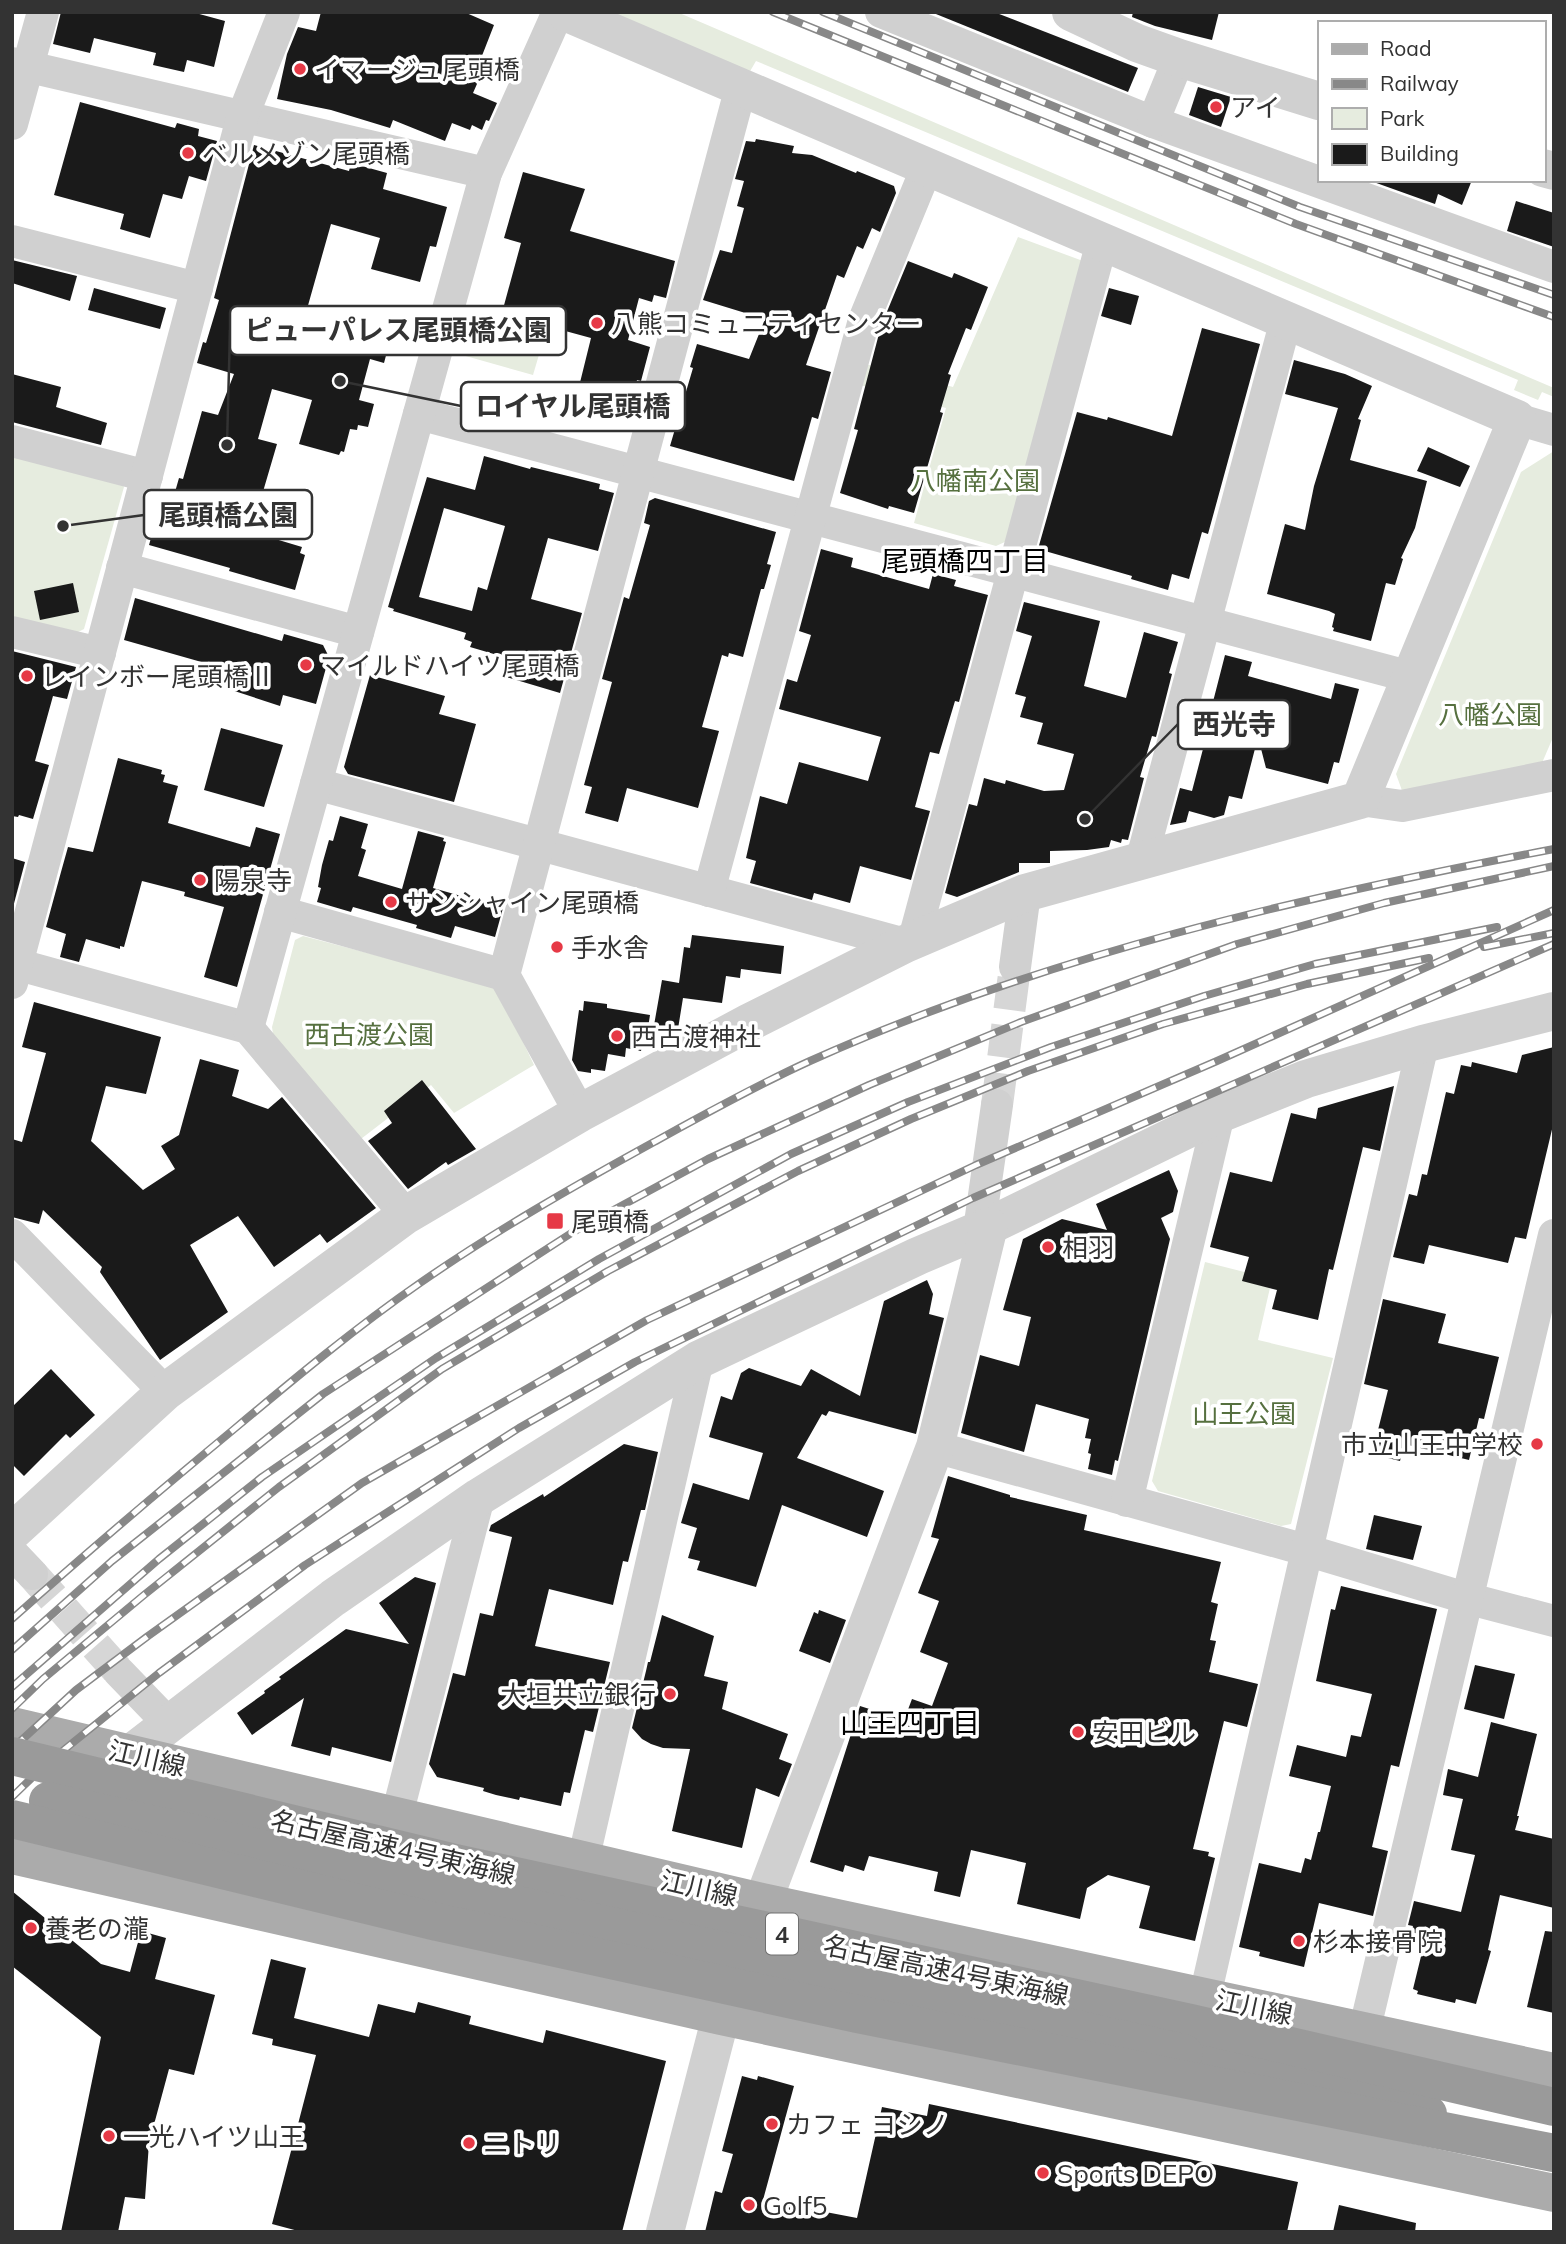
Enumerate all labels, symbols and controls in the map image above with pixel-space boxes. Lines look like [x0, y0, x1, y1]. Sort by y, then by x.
legend [1318, 21, 1545, 182]
text: Road [1380, 35, 1431, 61]
place label: イマージュ尾頭橋 [314, 53, 520, 86]
marker: イマージュ尾頭橋 [292, 61, 308, 77]
text: Railway [1380, 70, 1459, 96]
place label: アイ [1230, 91, 1281, 124]
marker: アイ [1208, 99, 1224, 115]
text: Park [1380, 105, 1424, 131]
place label: ベルメゾン尾頭橋 [202, 137, 410, 170]
text: Building [1380, 140, 1459, 166]
marker: ベルメゾン尾頭橋 [180, 145, 196, 161]
callout: ピューパレス尾頭橋公園 [230, 306, 566, 355]
place label: 八熊コミュニティセンター [611, 307, 921, 340]
text: ピューパレス尾頭橋公園 [244, 312, 552, 347]
marker: 八熊コミュニティセンター [589, 315, 605, 331]
callout: ロイヤル尾頭橋 [461, 382, 685, 431]
text: ロイヤル尾頭橋 [475, 388, 671, 423]
park label: 八幡南公園 [910, 464, 1040, 497]
callout: 尾頭橋公園 [144, 490, 312, 539]
text: 尾頭橋公園 [158, 497, 298, 532]
district label: 尾頭橋四丁目 [881, 543, 1049, 578]
place label: マイルドハイツ尾頭橋 [320, 649, 579, 682]
marker: マイルドハイツ尾頭橋 [298, 657, 314, 673]
place label: レインボー尾頭橋Ⅱ [41, 660, 275, 693]
marker: レインボー尾頭橋Ⅱ [19, 668, 35, 684]
park label: 八幡公園 [1438, 698, 1542, 731]
callout: 西光寺 [1178, 700, 1290, 749]
text: 西光寺 [1192, 706, 1276, 741]
place label: 陽泉寺 [214, 864, 292, 897]
marker: 陽泉寺 [192, 872, 208, 888]
place label: サンシャイン尾頭橋 [405, 886, 639, 919]
marker: サンシャイン尾頭橋 [383, 894, 399, 910]
place label: 手水舎 [571, 931, 649, 964]
marker: 手水舎 [549, 939, 565, 955]
park label: 西古渡公園 [304, 1018, 434, 1051]
place label: 西古渡神社 [631, 1020, 761, 1053]
marker: 西古渡神社 [609, 1028, 625, 1044]
place label: 尾頭橋 [571, 1205, 649, 1238]
marker: 尾頭橋 [545, 1211, 565, 1231]
place label: 相羽 [1062, 1231, 1114, 1264]
marker: 相羽 [1040, 1239, 1056, 1255]
park label: 山王公園 [1192, 1397, 1296, 1430]
place label: 市立山王中学校 [1341, 1428, 1523, 1461]
marker: 市立山王中学校 [1529, 1436, 1545, 1452]
place label: 大垣共立銀行 [500, 1678, 656, 1711]
marker: 大垣共立銀行 [662, 1686, 678, 1702]
district label: 山王四丁目 [840, 1705, 980, 1740]
place label: 安田ビル [1092, 1716, 1196, 1749]
marker: 安田ビル [1070, 1724, 1086, 1740]
street label: 江川線 [105, 1733, 189, 1783]
street label: 名古屋高速4号東海線 [268, 1803, 518, 1891]
street label: 江川線 [657, 1863, 741, 1913]
place label: 養老の瀧 [45, 1912, 149, 1945]
road number: 4 [766, 1913, 798, 1954]
marker: 養老の瀧 [23, 1920, 39, 1936]
place label: 杉本接骨院 [1313, 1925, 1443, 1958]
street label: 名古屋高速4号東海線 [820, 1928, 1072, 2012]
marker: 杉本接骨院 [1291, 1933, 1307, 1949]
street label: 江川線 [1212, 1983, 1296, 2031]
place label: カフェ ヨシノ [786, 2108, 949, 2141]
marker: カフェ ヨシノ [764, 2116, 780, 2132]
place label: 一光ハイツ山王 [123, 2120, 304, 2153]
place label: ニトリ [483, 2127, 561, 2160]
marker: 一光ハイツ山王 [101, 2128, 117, 2144]
marker: ニトリ [461, 2135, 477, 2151]
place label: Sports DEPO [1057, 2157, 1214, 2190]
marker: Sports DEPO [1035, 2165, 1051, 2181]
place label: Golf5 [763, 2189, 827, 2222]
marker: Golf5 [741, 2197, 757, 2213]

